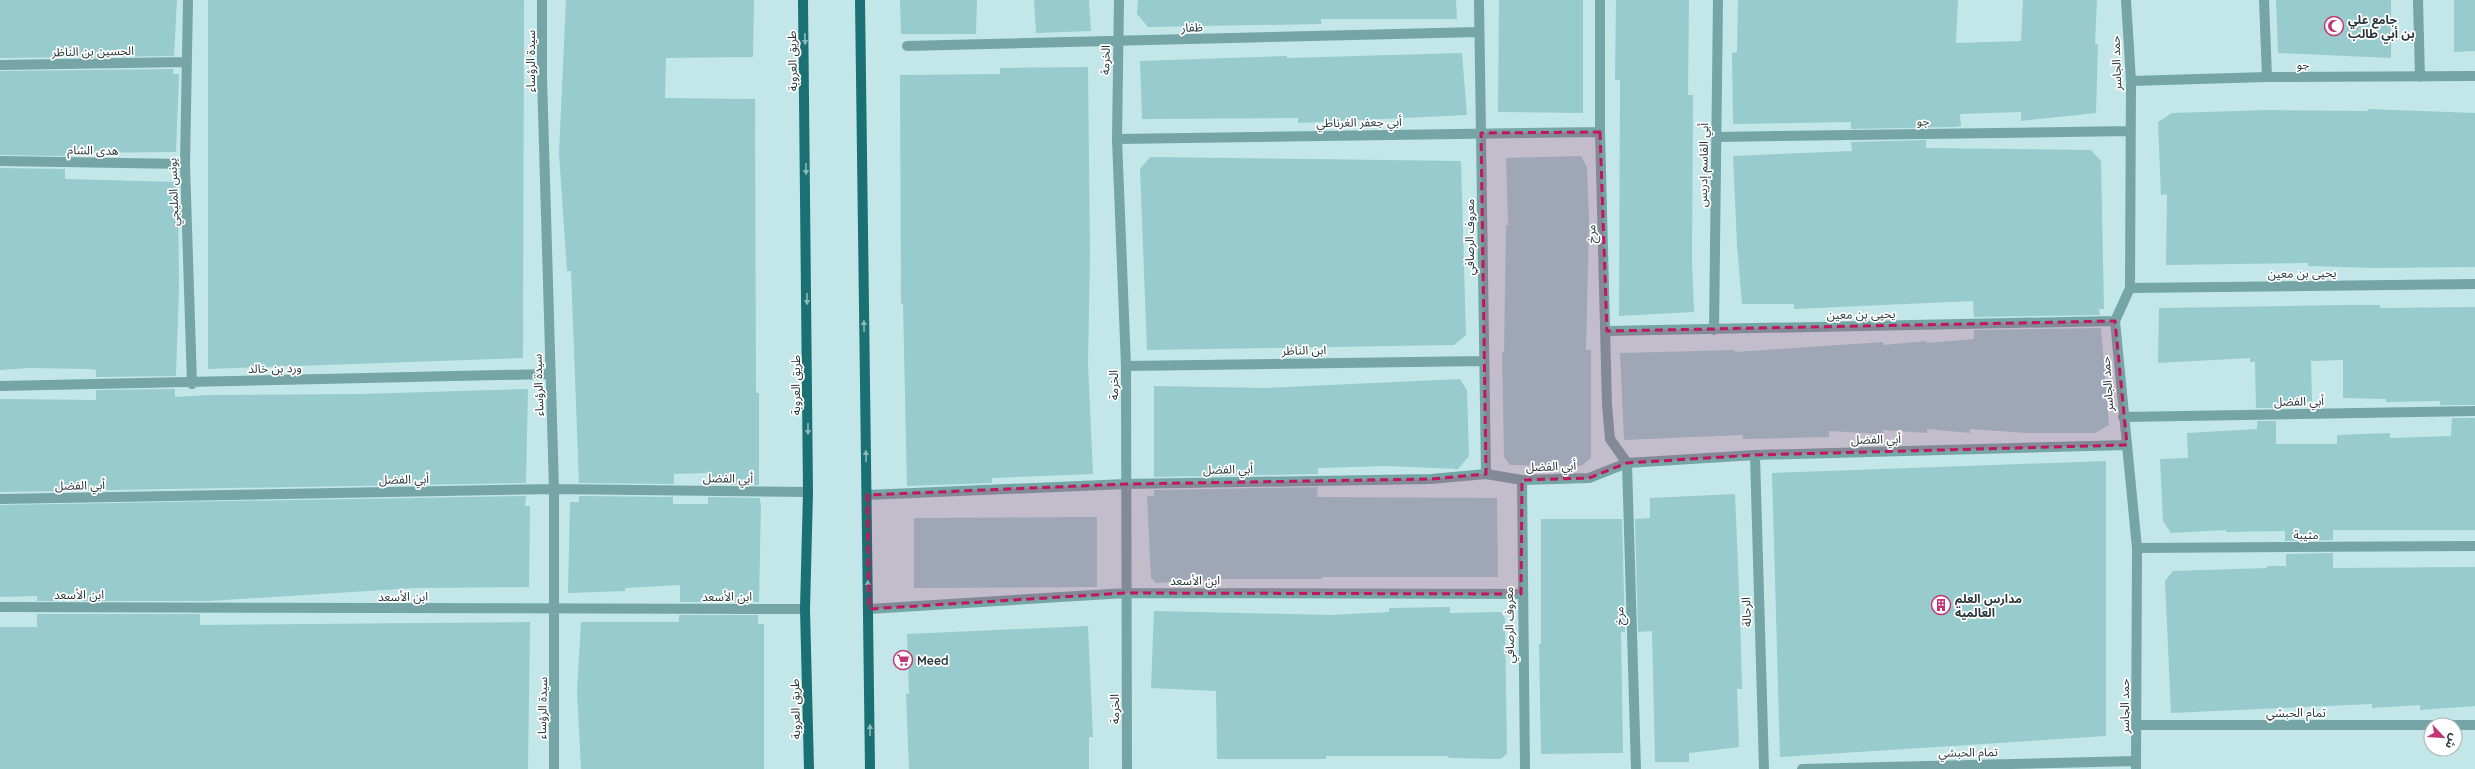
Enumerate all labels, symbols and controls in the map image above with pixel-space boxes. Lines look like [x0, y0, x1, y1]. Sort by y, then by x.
place label: جامع علي بن أبي طالب [2348, 12, 2415, 43]
mosque icon: جامع علي بن أبي طالب [2323, 15, 2345, 37]
street label: ظفار [1180, 19, 1203, 35]
street label: سيدة الرؤساء [523, 30, 538, 92]
street label: طريق العروبة [784, 31, 801, 91]
one-way arrow [801, 33, 808, 45]
street label: حمد الجاسر [2108, 35, 2124, 92]
street label: الحسين بن الناظر [51, 43, 134, 59]
street label: الخرمة [1097, 45, 1113, 75]
street label: جو [2297, 57, 2309, 72]
street label: جو [1917, 113, 1929, 129]
street label: أبي جعفر الغرناطي [1316, 114, 1402, 133]
street label: أبي القاسم إدريس [1695, 123, 1714, 207]
street label: هدى الشام [67, 142, 119, 160]
street label: يونس المليجي [164, 157, 184, 226]
one-way arrow [803, 163, 809, 176]
street label: معروف الرصافي [1462, 199, 1479, 275]
street label: مرخ [1583, 224, 1601, 244]
street label: يحيى بن معين [2267, 265, 2337, 281]
one-way arrow [804, 293, 810, 306]
street label: يحيى بن معين [1826, 306, 1896, 322]
one-way arrow [861, 320, 868, 332]
street label: ابن الناظر [1281, 342, 1327, 358]
street label: سيدة الرؤساء [529, 354, 547, 416]
street label: طريق العروبة [788, 355, 804, 415]
street label: حمد الجاسر [2098, 356, 2116, 413]
street label: ورد بن خالد [248, 360, 302, 376]
street label: الخرمة [1106, 370, 1121, 400]
street label: أبي الفضل [2274, 393, 2324, 412]
one-way arrow [805, 423, 811, 436]
street label: أبي الفضل [1851, 431, 1901, 450]
one-way arrow [863, 450, 870, 462]
street label: أبي الفضل [1526, 458, 1577, 477]
street label: أبي الفضل [1203, 461, 1253, 480]
street label: أبي الفضل [703, 470, 753, 489]
street label: أبي الفضل [379, 471, 429, 490]
street label: أبي الفضل [55, 477, 105, 496]
street label: مثيبة [2293, 527, 2319, 542]
street label: ابن الأسعد [1170, 573, 1220, 588]
one-way arrow [865, 579, 871, 592]
street label: ابن الأسعد [54, 587, 104, 602]
street label: معروف الرصافي [1501, 587, 1520, 663]
street label: ابن الأسعد [378, 589, 428, 604]
street label: ابن الأسعد [702, 589, 752, 604]
place label: مدارس العلم العالمية [1955, 591, 2022, 620]
building icon: مدارس العلم العالمية [1930, 594, 1952, 616]
street label: الرحالة [1738, 597, 1754, 627]
street label: مرخ [1611, 606, 1629, 626]
supermarket icon: Meed [892, 649, 914, 671]
place label: Meed [917, 653, 949, 668]
street label: سيدة الرؤساء [534, 677, 550, 739]
street label: طريق العروبة [787, 679, 804, 739]
street label: حمد الجاسر [2117, 679, 2132, 734]
street label: الخرمة [1107, 694, 1122, 724]
street label: تمام الحبشي [2266, 705, 2326, 722]
north arrow [2423, 717, 2463, 757]
one-way arrow [867, 723, 873, 736]
text: ش [2443, 731, 2462, 751]
street label: تمام الحبشي [1938, 744, 1999, 763]

